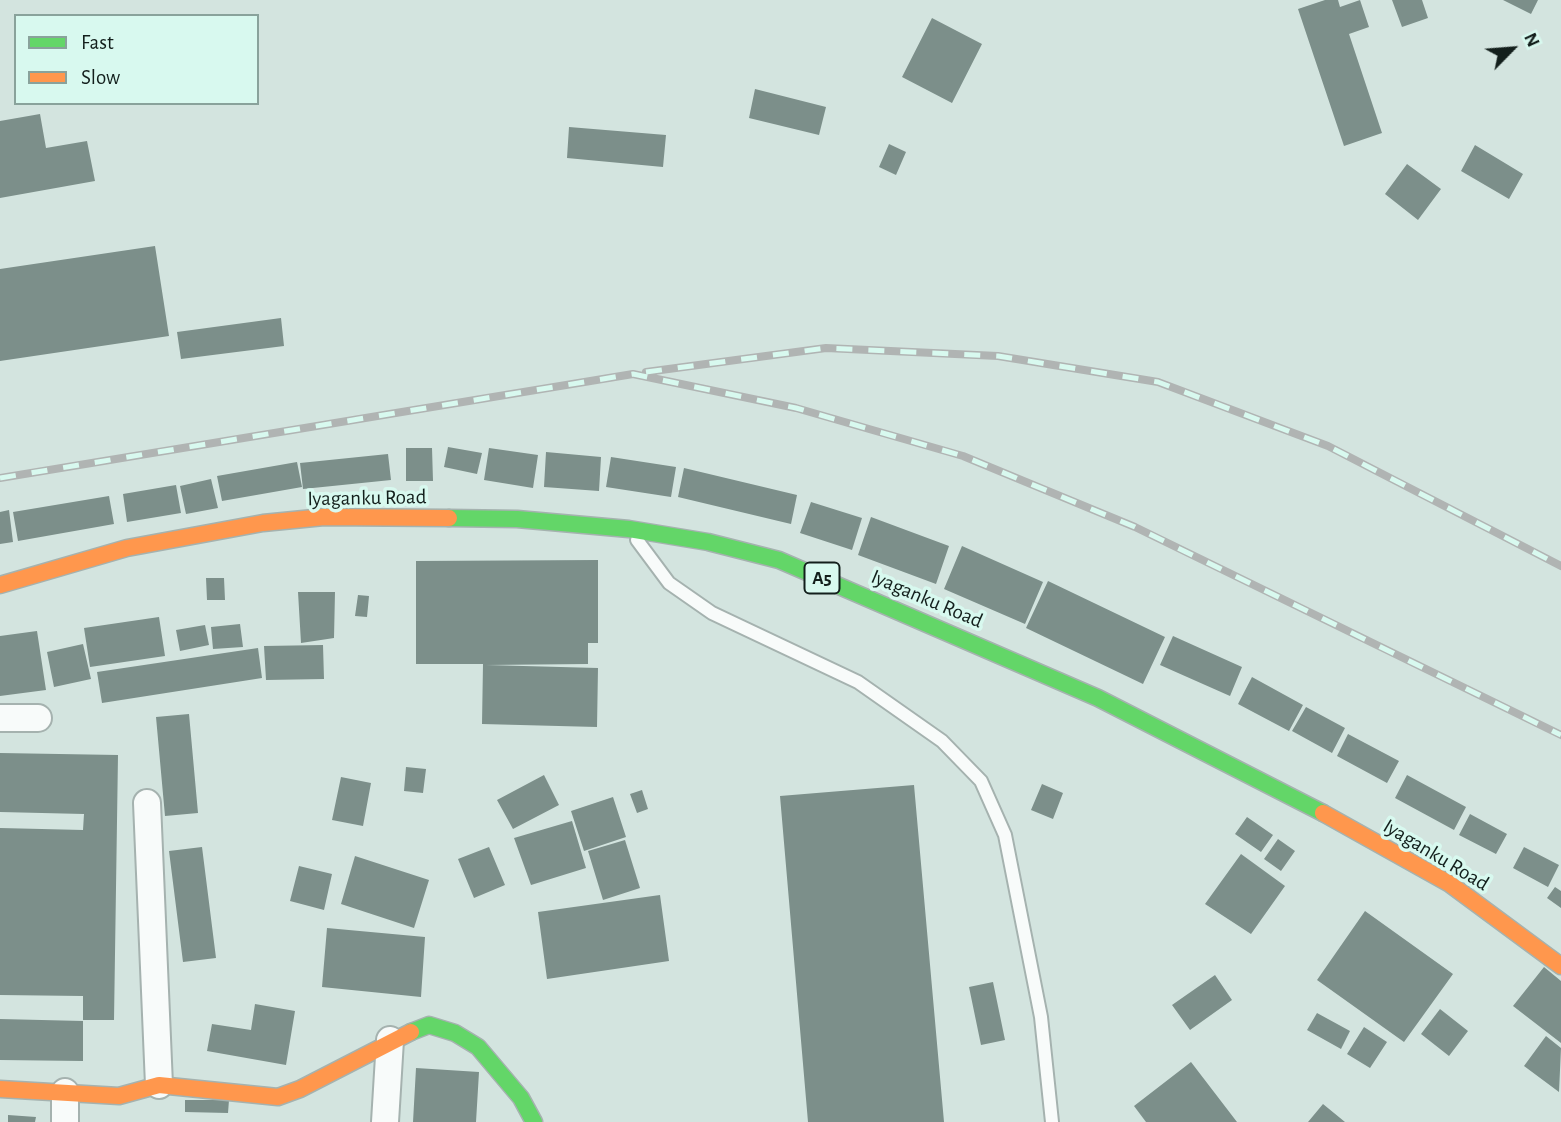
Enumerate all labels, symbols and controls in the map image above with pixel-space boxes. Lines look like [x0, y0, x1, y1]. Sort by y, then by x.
legend [14, 14, 259, 105]
north arrow [1477, 14, 1547, 84]
text: N [1520, 30, 1543, 50]
text: Fast [81, 32, 114, 53]
text: Slow [81, 67, 120, 88]
street label: Iyaganku Road [307, 484, 427, 512]
road number: A5 [804, 562, 840, 594]
street label: Iyaganku Road [867, 564, 987, 634]
street label: Iyaganku Road [1378, 814, 1494, 896]

